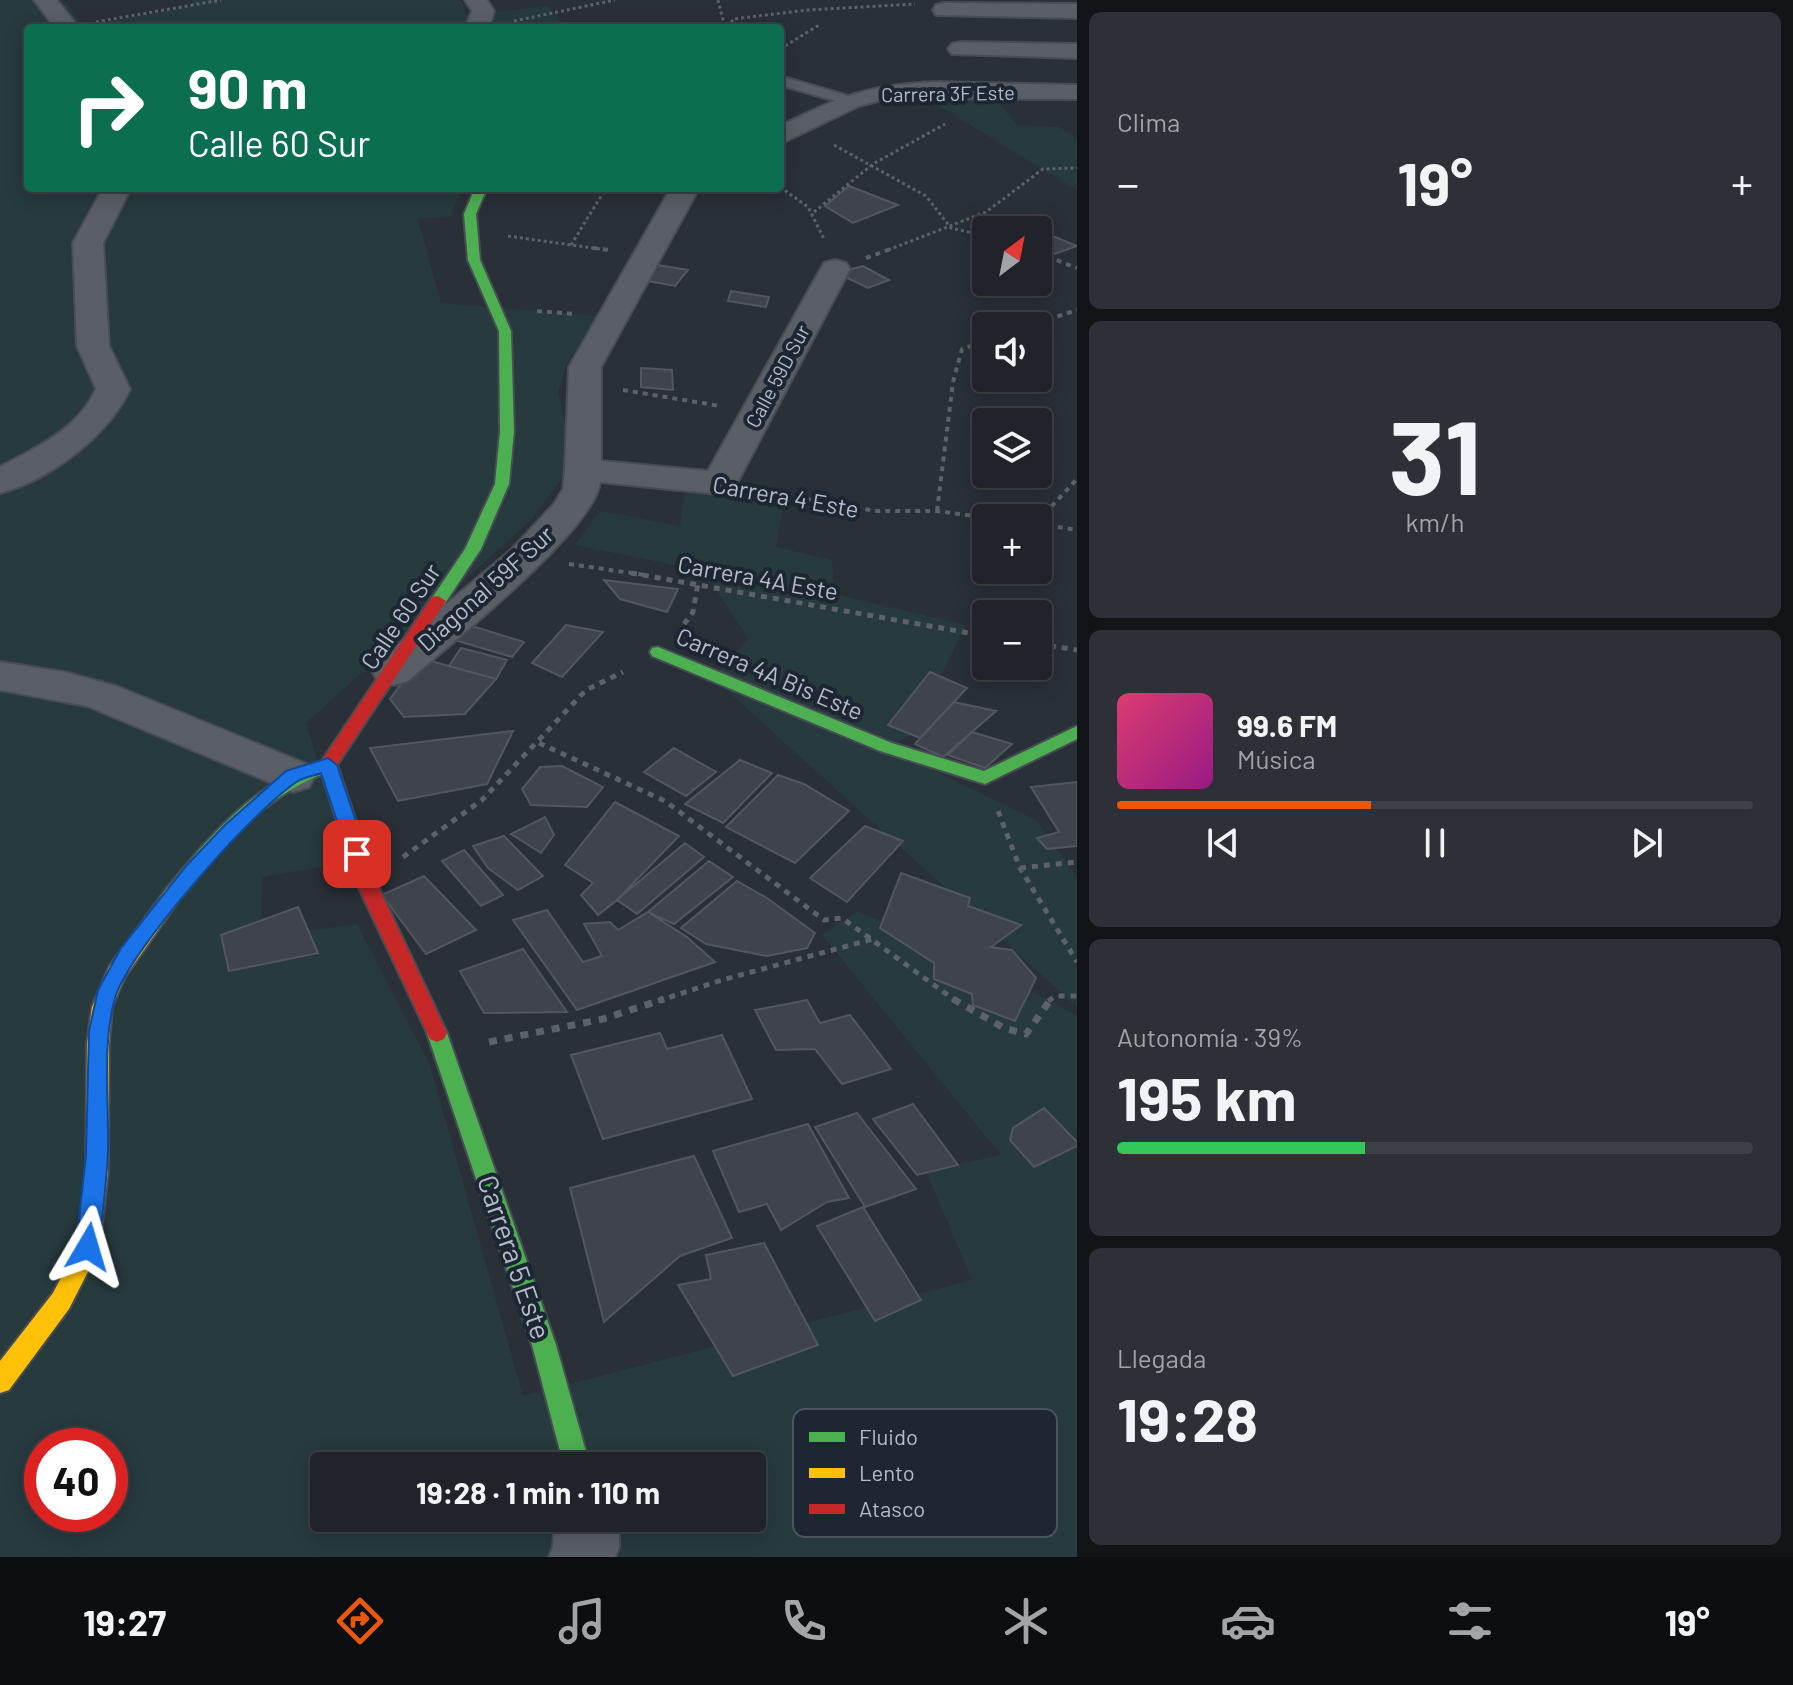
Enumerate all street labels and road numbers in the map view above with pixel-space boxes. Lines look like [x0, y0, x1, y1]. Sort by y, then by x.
street label: Carrera 3F Este [881, 80, 1015, 106]
street label: Calle 59D Sur [740, 321, 814, 431]
street label: Carrera 4 Este [711, 469, 861, 523]
street label: Diagonal 59F Sur [411, 519, 559, 657]
street label: Carrera 4A Este [676, 549, 840, 605]
street label: Calle 60 Sur [354, 557, 446, 675]
street label: Carrera 4A Bis Este [672, 621, 868, 725]
street label: Carrera 5 Este [471, 1170, 559, 1344]

